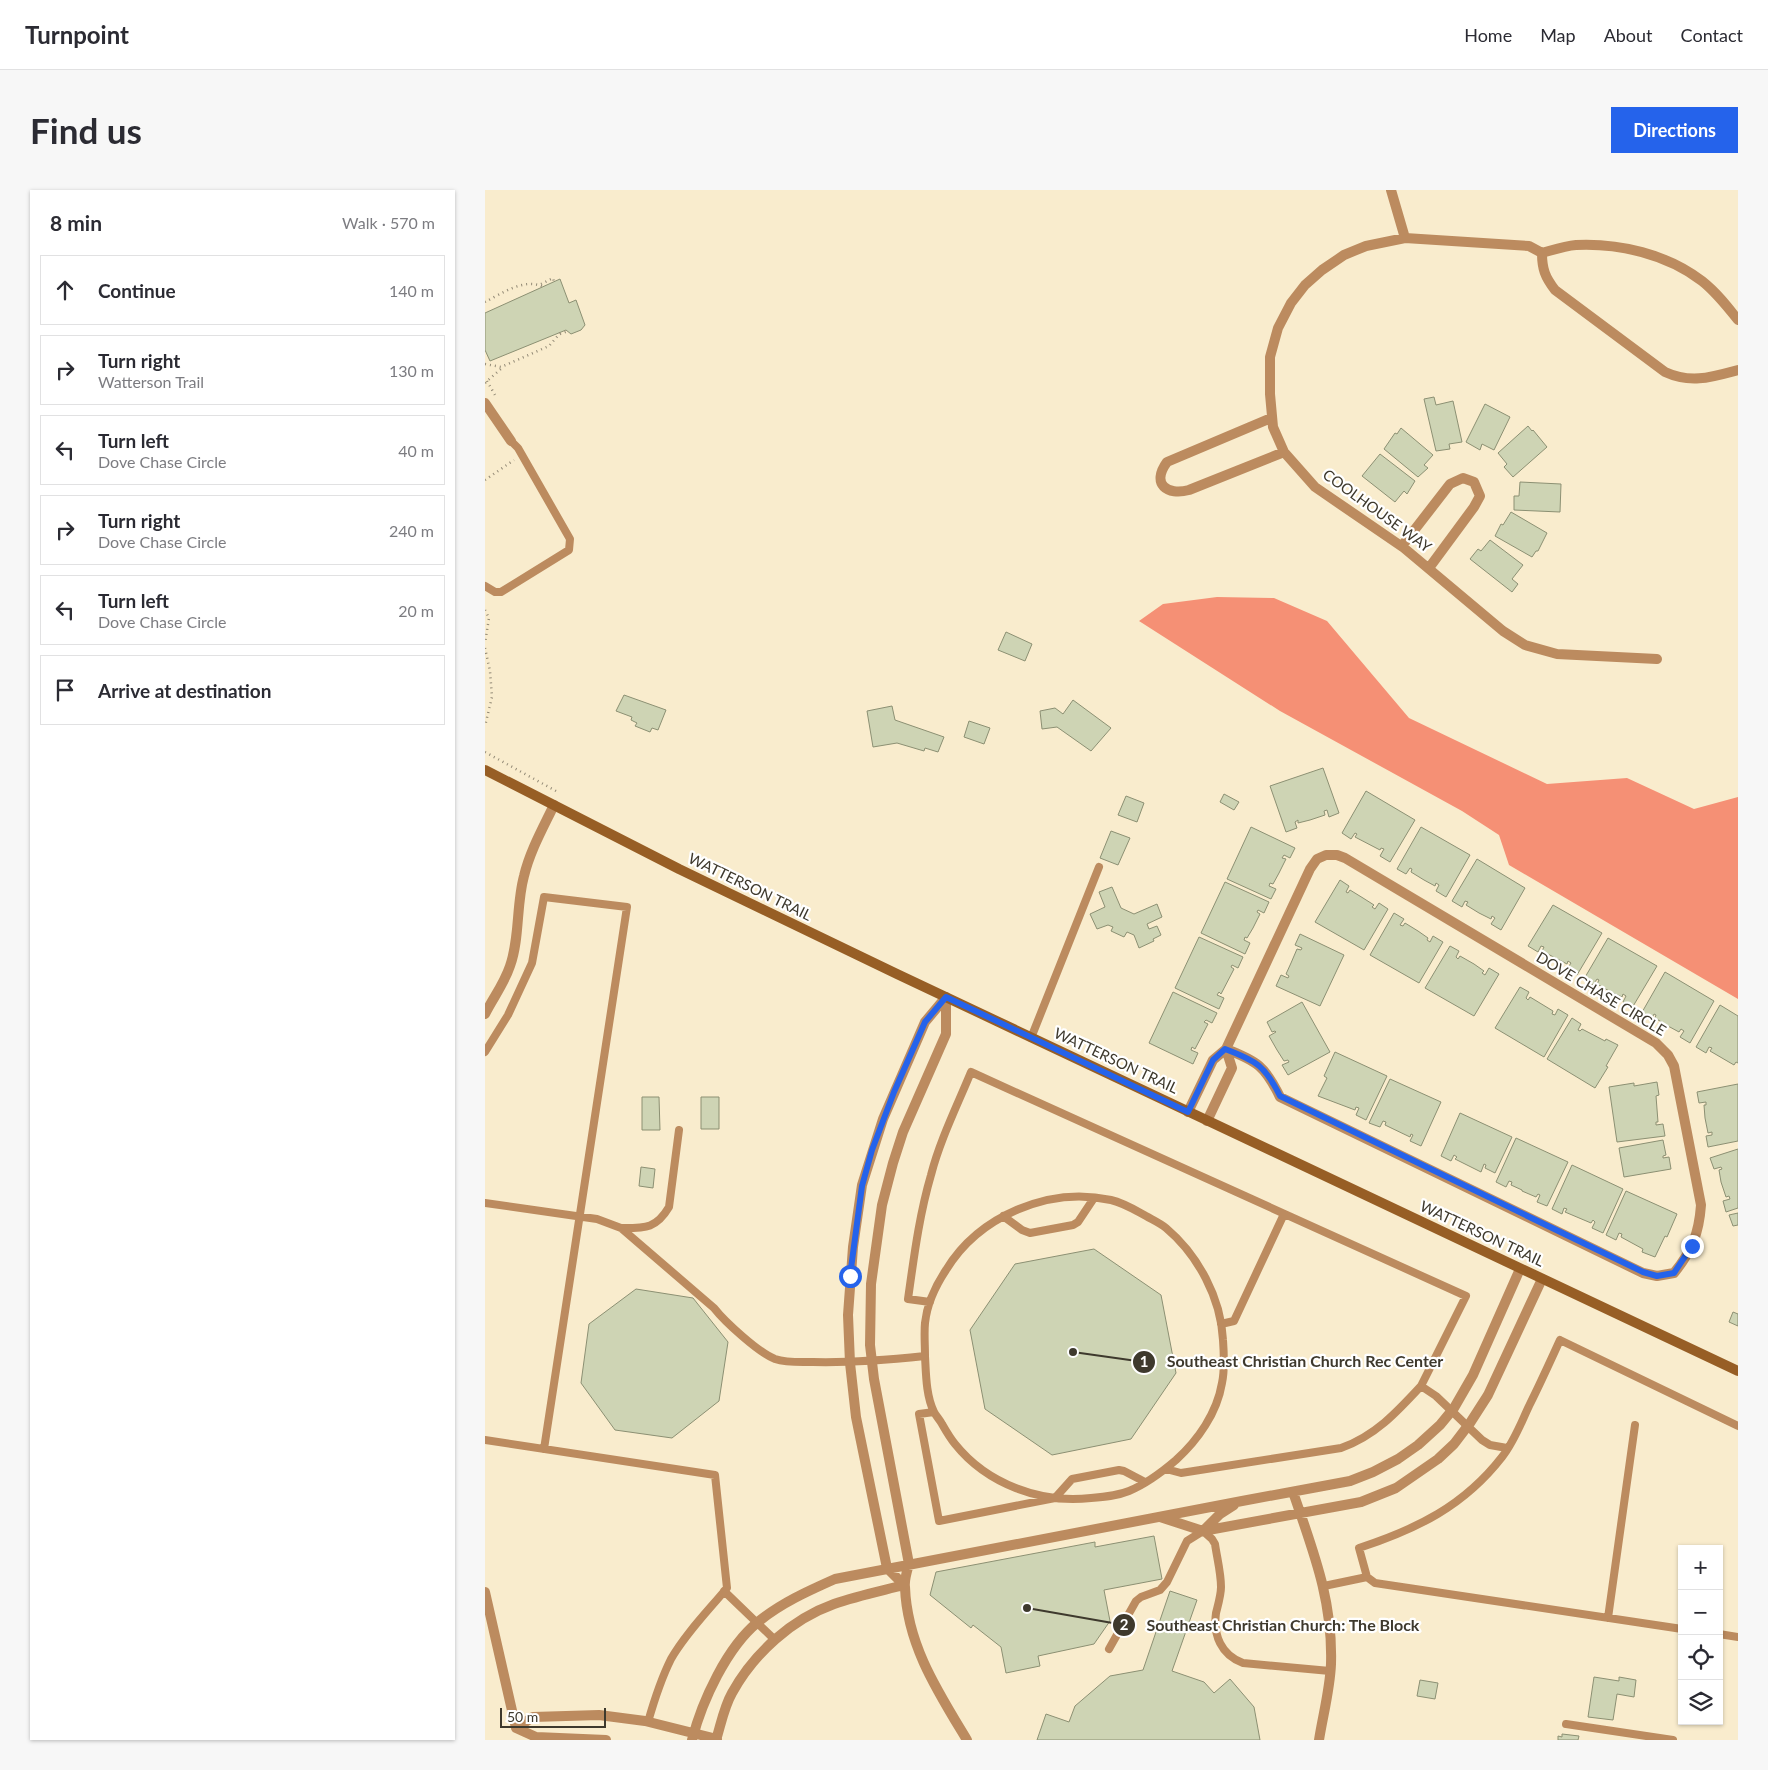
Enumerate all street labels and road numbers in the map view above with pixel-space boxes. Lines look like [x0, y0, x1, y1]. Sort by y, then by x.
street label: COOLHOUSE WAY [1320, 465, 1436, 556]
street label: WATTERSON TRAIL [686, 848, 815, 924]
street label: DOVE CHASE CIRCLE [1533, 947, 1670, 1039]
street label: WATTERSON TRAIL [1051, 1023, 1182, 1097]
street label: WATTERSON TRAIL [1417, 1196, 1548, 1270]

